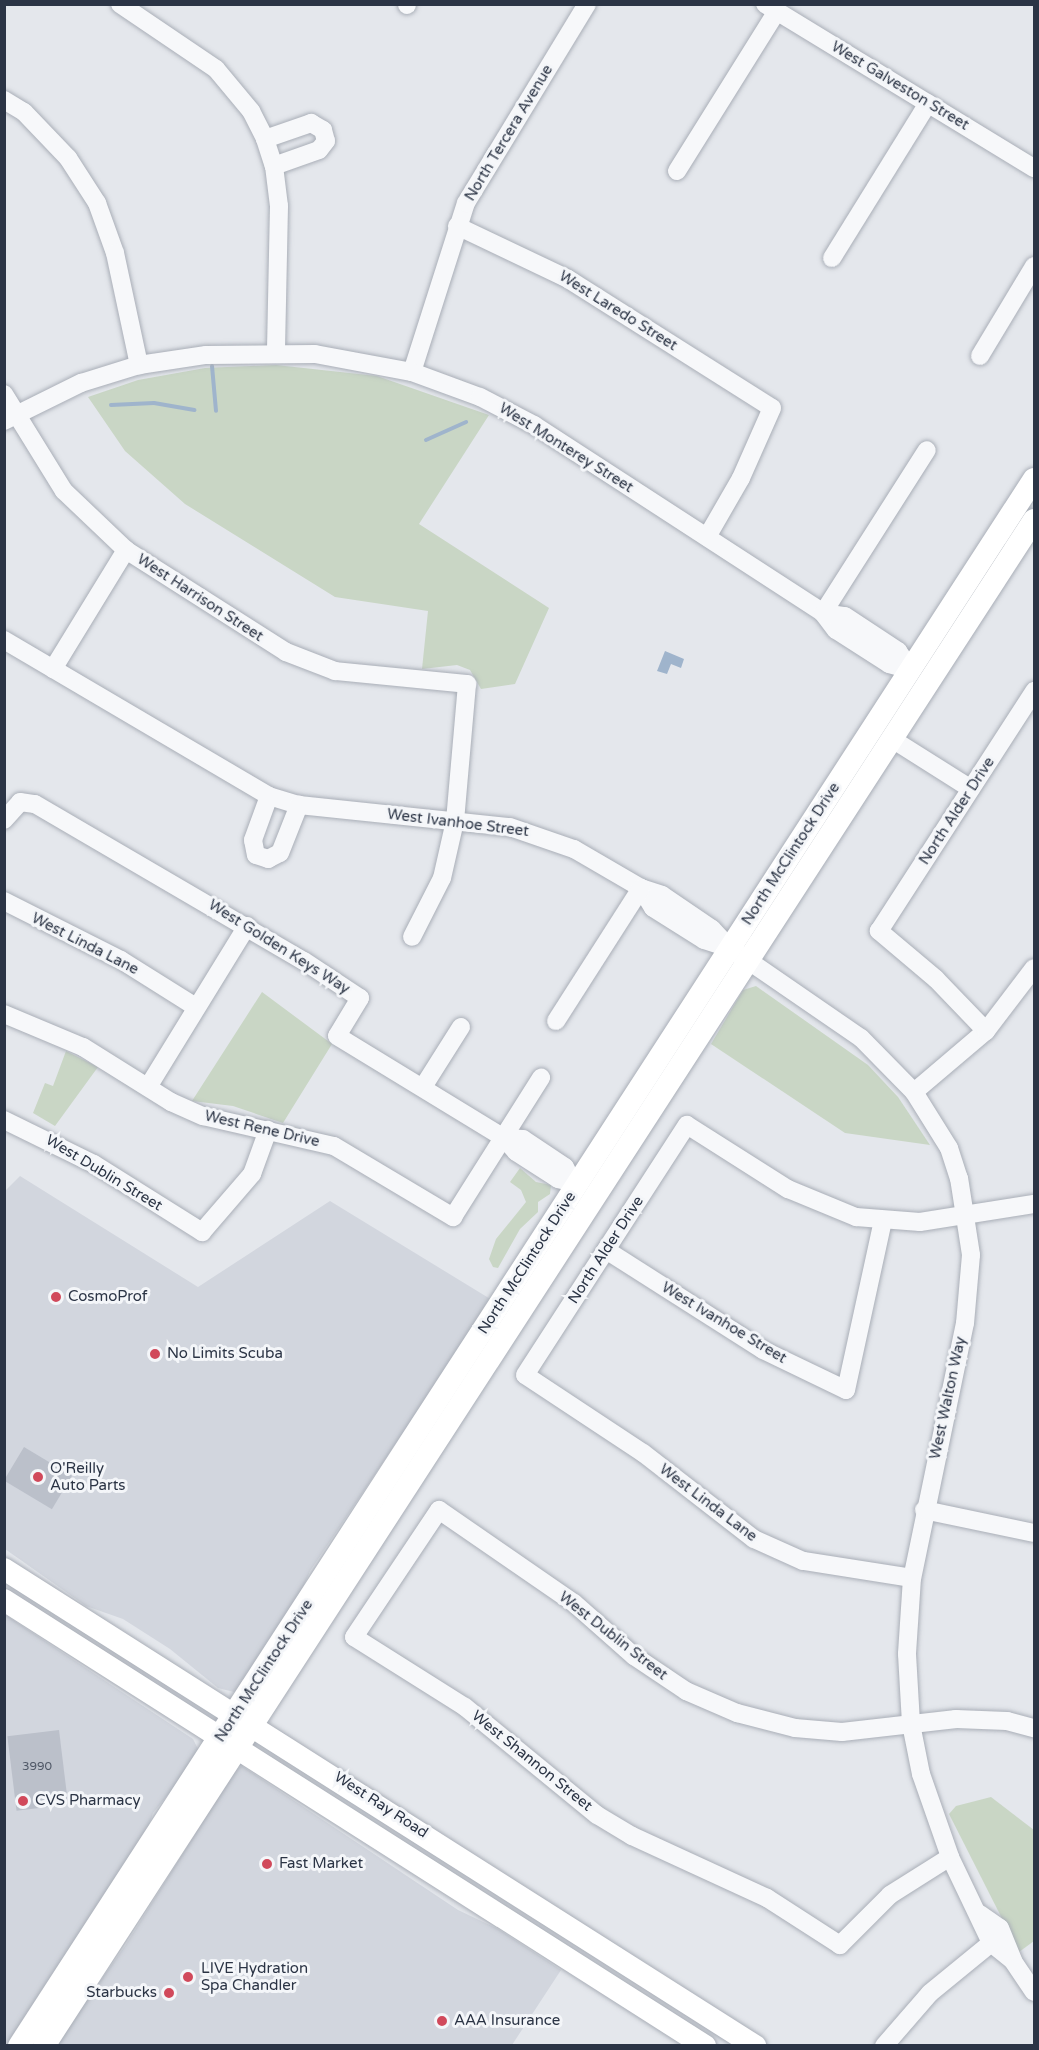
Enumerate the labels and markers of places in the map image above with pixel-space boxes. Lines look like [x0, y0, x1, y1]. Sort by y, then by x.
place label: CosmoProf [68, 1288, 147, 1306]
marker: CosmoProf [49, 1290, 63, 1304]
place label: No Limits Scuba [167, 1345, 283, 1363]
marker: No Limits Scuba [148, 1347, 162, 1361]
place label: O'Reilly Auto Parts [50, 1459, 126, 1494]
marker: O'Reilly Auto Parts [31, 1470, 45, 1484]
place label: CVS Pharmacy [35, 1792, 140, 1810]
marker: CVS Pharmacy [16, 1794, 30, 1808]
place label: Fast Market [279, 1855, 363, 1873]
marker: Fast Market [260, 1857, 274, 1871]
place label: LIVE Hydration Spa Chandler [201, 1959, 308, 1994]
marker: LIVE Hydration Spa Chandler [179, 1968, 197, 1986]
place label: Starbucks [86, 1984, 157, 2002]
marker: Starbucks [162, 1986, 176, 2000]
place label: AAA Insurance [454, 2012, 560, 2030]
marker: AAA Insurance [435, 2014, 449, 2028]

